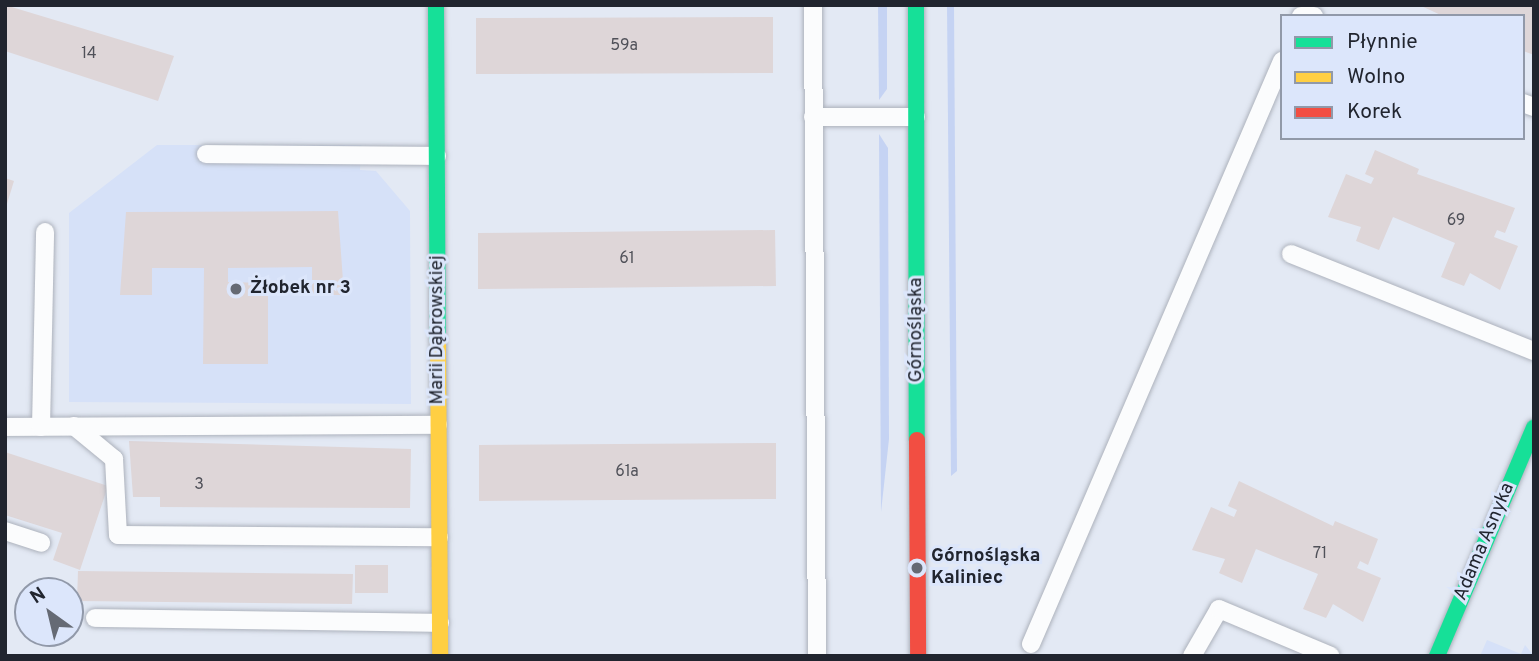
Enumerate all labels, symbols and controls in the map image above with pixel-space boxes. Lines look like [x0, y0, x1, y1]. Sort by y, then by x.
legend [1280, 14, 1525, 140]
text: Płynnie [1347, 29, 1418, 56]
house number: 59a [610, 36, 638, 56]
house number: 14 [81, 44, 97, 64]
text: Wolno [1347, 64, 1405, 91]
text: Korek [1347, 99, 1402, 126]
house number: 69 [1447, 211, 1465, 231]
house number: 61 [619, 249, 635, 269]
street label: Marii Dąbrowskiej [427, 255, 449, 405]
place label: Żłobek nr 3 [250, 278, 351, 300]
street label: Górnośląska [906, 278, 928, 382]
marker: Żłobek nr 3 [228, 281, 244, 297]
house number: 61a [615, 462, 639, 482]
house number: 3 [194, 475, 204, 495]
street label: Adama Asnyka [1450, 479, 1520, 605]
house number: 71 [1313, 544, 1327, 564]
place label: Górnośląska Kaliniec [931, 546, 1040, 590]
marker: Górnośląska Kaliniec [909, 560, 925, 576]
north arrow [14, 577, 84, 647]
text: N [26, 582, 51, 610]

